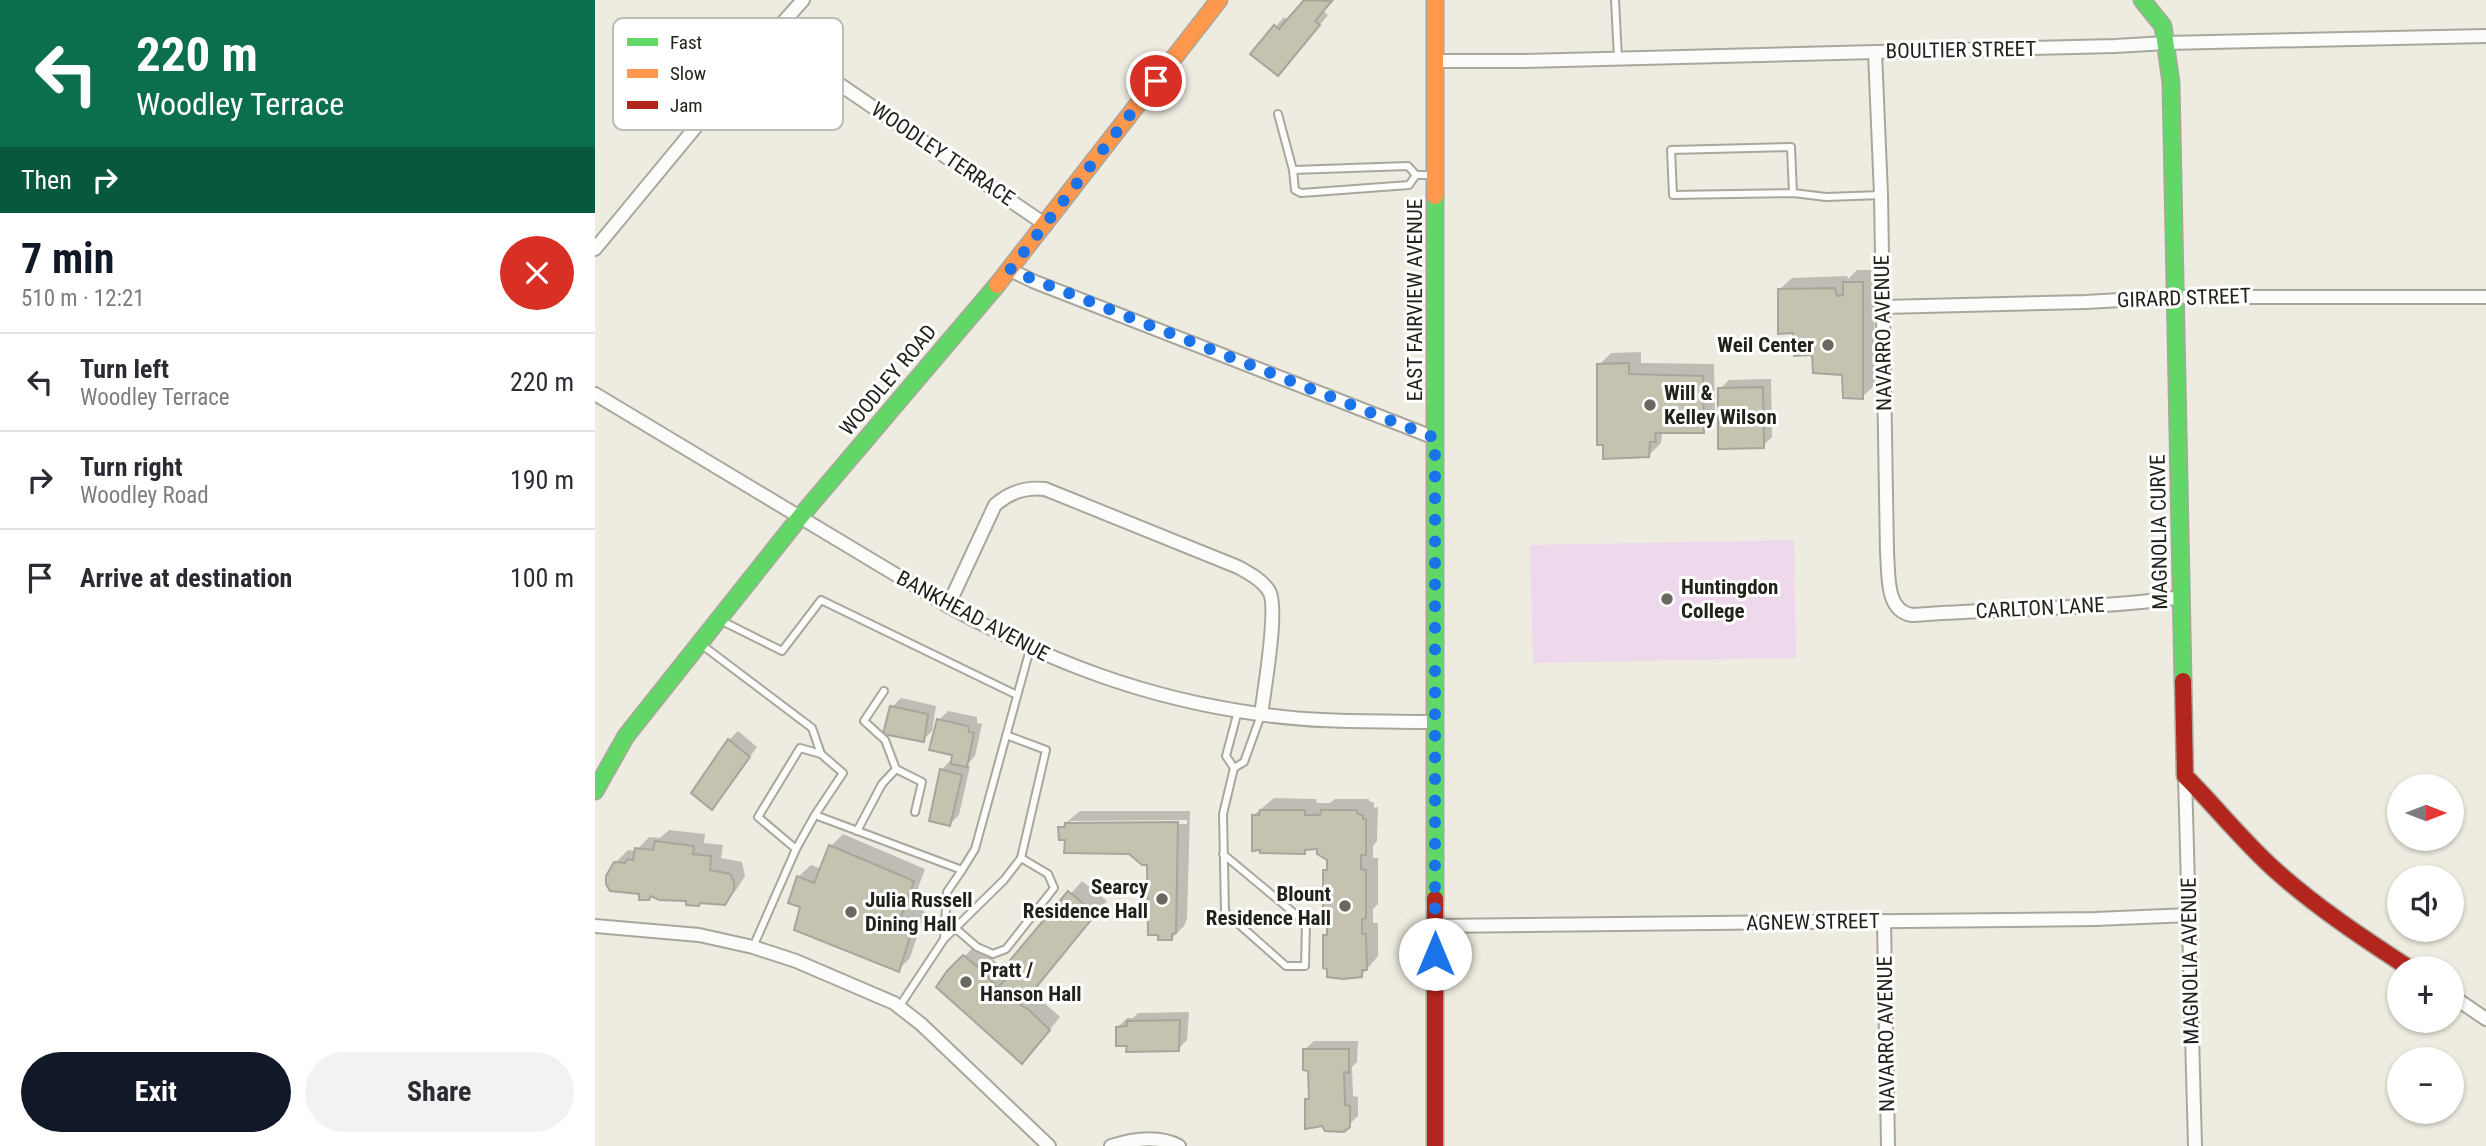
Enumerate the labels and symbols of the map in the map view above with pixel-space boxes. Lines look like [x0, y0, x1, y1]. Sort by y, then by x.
legend [613, 18, 843, 130]
text: Fast [670, 31, 702, 54]
street label: BOULTIER STREET [1885, 37, 2037, 63]
pin [1126, 51, 1186, 111]
text: Slow [670, 62, 706, 85]
text: Jam [670, 94, 703, 117]
street label: WOODLEY TERRACE [867, 97, 1019, 211]
street label: EAST FAIRVIEW AVENUE [1403, 199, 1427, 401]
street label: NAVARRO AVENUE [1870, 255, 1896, 411]
street label: GIRARD STREET [2117, 284, 2251, 312]
street label: WOODLEY ROAD [835, 320, 941, 440]
place label: Weil Center [1717, 333, 1814, 357]
marker: Weil Center [1820, 337, 1836, 353]
place label: Will & Kelley Wilson [1664, 381, 1777, 429]
marker: Will & Kelley Wilson [1642, 397, 1658, 413]
street label: MAGNOLIA CURVE [2146, 454, 2172, 610]
street label: BANKHEAD AVENUE [893, 566, 1053, 666]
place label: Huntingdon College [1681, 575, 1778, 623]
marker: Huntingdon College [1659, 591, 1675, 607]
street label: CARLTON LANE [1975, 593, 2105, 623]
north arrow [2387, 774, 2464, 850]
place label: Searcy Residence Hall [1023, 875, 1149, 923]
street label: MAGNOLIA AVENUE [2177, 877, 2203, 1045]
place label: Blount Residence Hall [1206, 882, 1331, 930]
place label: Julia Russell Dining Hall [865, 888, 973, 936]
marker: Searcy Residence Hall [1154, 891, 1170, 907]
marker: Blount Residence Hall [1337, 898, 1353, 914]
marker: Julia Russell Dining Hall [843, 904, 859, 920]
street label: AGNEW STREET [1746, 909, 1880, 935]
position arrow [1398, 917, 1472, 991]
street label: NAVARRO AVENUE [1873, 956, 1899, 1112]
place label: Pratt / Hanson Hall [980, 958, 1082, 1006]
marker: Pratt / Hanson Hall [958, 974, 974, 990]

